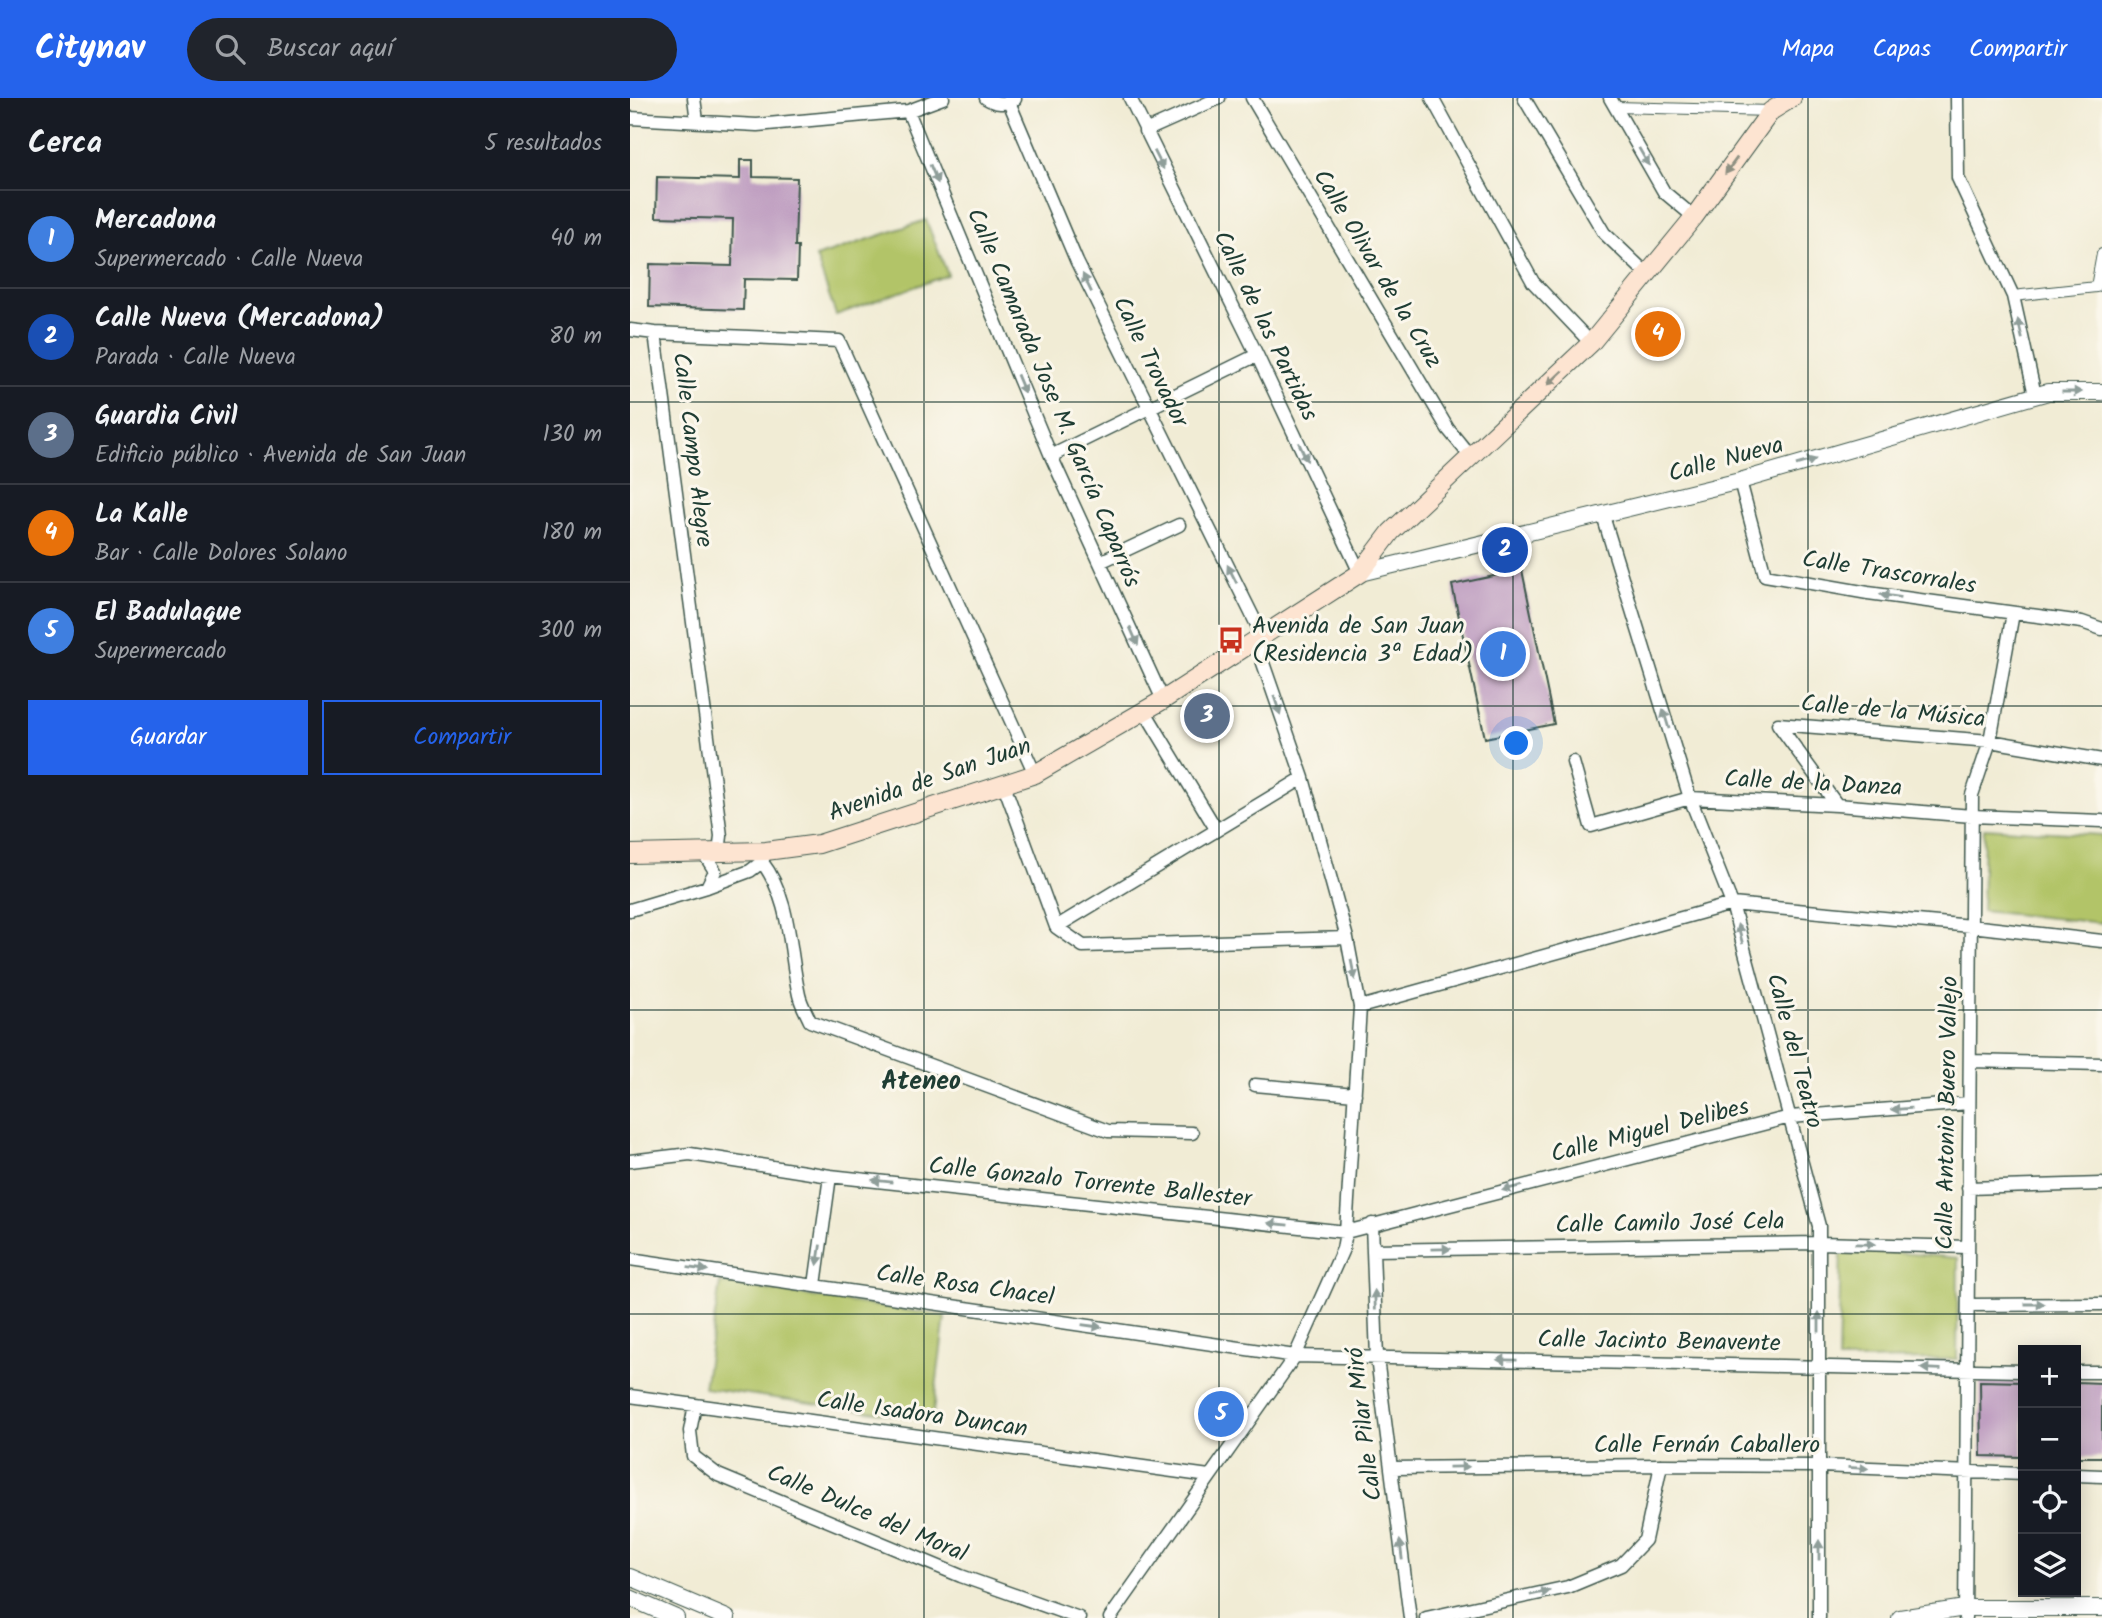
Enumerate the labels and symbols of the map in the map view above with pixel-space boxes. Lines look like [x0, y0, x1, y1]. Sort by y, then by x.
one-way arrow [1638, 148, 1650, 167]
one-way arrow [1154, 150, 1165, 170]
one-way arrow [1724, 157, 1738, 175]
street label: Calle Olivar de la Cruz [1302, 162, 1452, 376]
one-way arrow [929, 163, 940, 184]
street label: Calle Camarada Jose M. García Caparrós [955, 202, 1151, 594]
street label: Calle de las Partidas [1202, 224, 1328, 428]
one-way arrow [1082, 273, 1093, 293]
street label: Calle Trovador [1101, 290, 1199, 436]
pin: 4 [1635, 308, 1681, 360]
one-way arrow [2014, 318, 2025, 340]
street label: Calle Campo Alegre [661, 350, 723, 550]
one-way arrow [1547, 370, 1564, 386]
one-way arrow [1016, 373, 1027, 394]
one-way arrow [2061, 386, 2083, 398]
street label: Calle Nueva [1664, 426, 1788, 494]
one-way arrow [1297, 442, 1309, 462]
one-way arrow [1795, 457, 1816, 467]
pin: 2 [1482, 524, 1528, 576]
street label: Calle Trascorrales [1799, 540, 1979, 606]
one-way arrow [1226, 564, 1237, 584]
one-way arrow [1879, 590, 1901, 601]
place label: Avenida de San Juan (Residencia 3ª Edad) [1252, 607, 1473, 674]
bus stop icon: Avenida de San Juan (Residencia 3ª Edad) [1216, 625, 1246, 655]
one-way arrow [1128, 626, 1140, 646]
pin: 1 [1480, 628, 1526, 680]
street label: Calle de la Música [1799, 685, 1987, 739]
pin: 3 [1184, 690, 1230, 742]
one-way arrow [1272, 694, 1283, 715]
one-way arrow [1660, 708, 1670, 729]
your location [1499, 726, 1533, 760]
street label: Avenida de San Juan [823, 727, 1037, 833]
street label: Calle de la Danza [1723, 760, 1903, 808]
one-way arrow [1735, 923, 1745, 944]
one-way arrow [1347, 959, 1358, 981]
street label: Calle del Teatro [1755, 969, 1833, 1133]
street label: Calle Antonio Buero Vallejo [1926, 976, 1970, 1250]
district label: Ateneo [881, 1061, 961, 1103]
street label: Calle Miguel Delibes [1547, 1087, 1753, 1175]
one-way arrow [1890, 1104, 1912, 1115]
street label: Calle Gonzalo Torrente Ballester [927, 1147, 1255, 1220]
one-way arrow [871, 1176, 893, 1187]
one-way arrow [1501, 1184, 1522, 1194]
street label: Calle Camilo José Cela [1555, 1203, 1785, 1245]
one-way arrow [1267, 1218, 1289, 1229]
one-way arrow [1854, 1238, 1876, 1250]
one-way arrow [1431, 1243, 1453, 1254]
one-way arrow [813, 1244, 824, 1266]
street label: Calle Rosa Chacel [873, 1254, 1057, 1318]
one-way arrow [687, 1263, 709, 1274]
one-way arrow [1369, 1289, 1380, 1311]
one-way arrow [2024, 1298, 2046, 1310]
one-way arrow [1813, 1311, 1825, 1333]
street label: Calle Jacinto Benavente [1537, 1320, 1781, 1364]
one-way arrow [1082, 1321, 1104, 1332]
street label: Calle Pilar Miró [1336, 1344, 1394, 1503]
one-way arrow [1496, 1354, 1518, 1366]
one-way arrow [1919, 1363, 1941, 1374]
street label: Calle Isadora Duncan [814, 1381, 1030, 1449]
pin: 5 [1198, 1388, 1244, 1440]
street label: Calle Fernán Caballero [1594, 1426, 1820, 1465]
street label: Calle Dulce del Moral [760, 1454, 974, 1574]
one-way arrow [1448, 1461, 1470, 1473]
one-way arrow [1847, 1463, 1869, 1474]
one-way arrow [1396, 1539, 1407, 1561]
one-way arrow [1813, 1539, 1825, 1561]
one-way arrow [1529, 1587, 1551, 1598]

